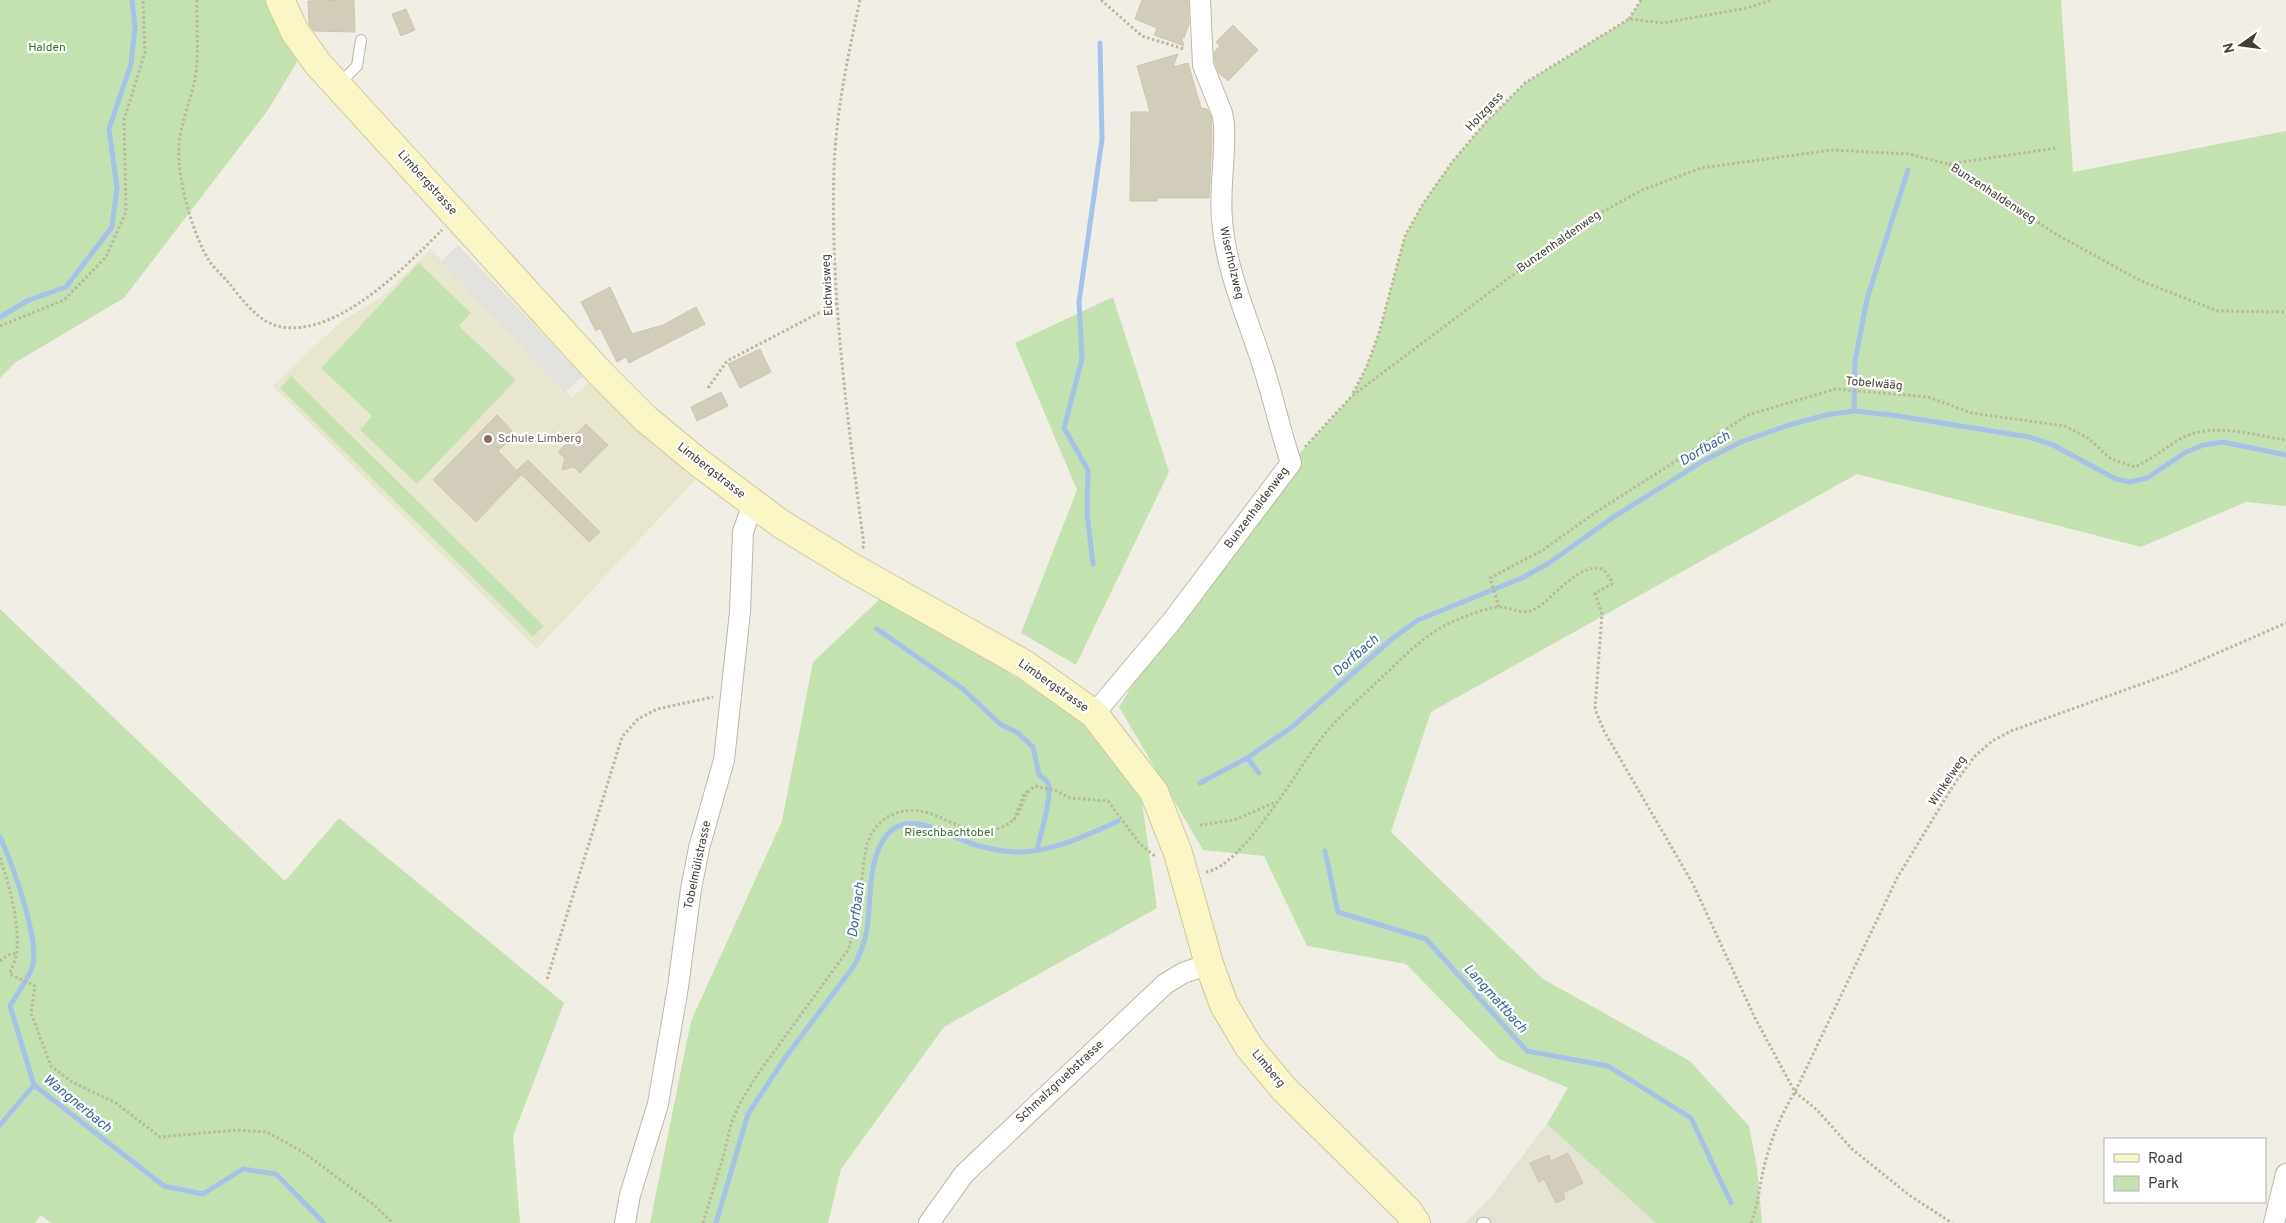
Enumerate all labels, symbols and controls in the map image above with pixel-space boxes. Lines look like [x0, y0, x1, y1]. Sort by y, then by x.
north arrow [2216, 20, 2266, 70]
park label: Halden [28, 40, 66, 56]
text: N [2220, 41, 2239, 55]
street label: Holzgass [1463, 89, 1507, 135]
street label: Limbergstrasse [393, 147, 461, 219]
street label: Bunzenhaldenweg [1947, 160, 2039, 228]
street label: Bunzenhaldenweg [1514, 207, 1604, 277]
street label: Wiserholzweg [1215, 225, 1247, 301]
street label: Eichwisweg [818, 254, 838, 316]
street label: Tobelwääg [1845, 374, 1903, 394]
water label: Dorfbach [1677, 428, 1734, 470]
place label: Schule Limberg [498, 431, 581, 447]
marker: Schule Limberg [482, 433, 494, 445]
street label: Limbergstrasse [674, 439, 748, 503]
street label: Bunzenhaldenweg [1221, 464, 1293, 552]
water label: Dorfbach [1329, 631, 1383, 681]
street label: Limbergstrasse [1015, 656, 1091, 716]
street label: Winkelweg [1925, 753, 1971, 809]
street label: Tobelmülistrasse [681, 819, 715, 911]
park label: Rieschbachtobel [904, 825, 994, 841]
water label: Dorfbach [845, 881, 869, 939]
water label: Langmattbach [1460, 961, 1531, 1037]
street label: Schmalzgruebstrasse [1013, 1037, 1107, 1127]
street label: Limberg [1248, 1047, 1288, 1091]
water label: Wangnerbach [39, 1071, 115, 1137]
legend [2104, 1138, 2266, 1203]
text: Road [2148, 1150, 2183, 1169]
text: Park [2148, 1175, 2179, 1194]

